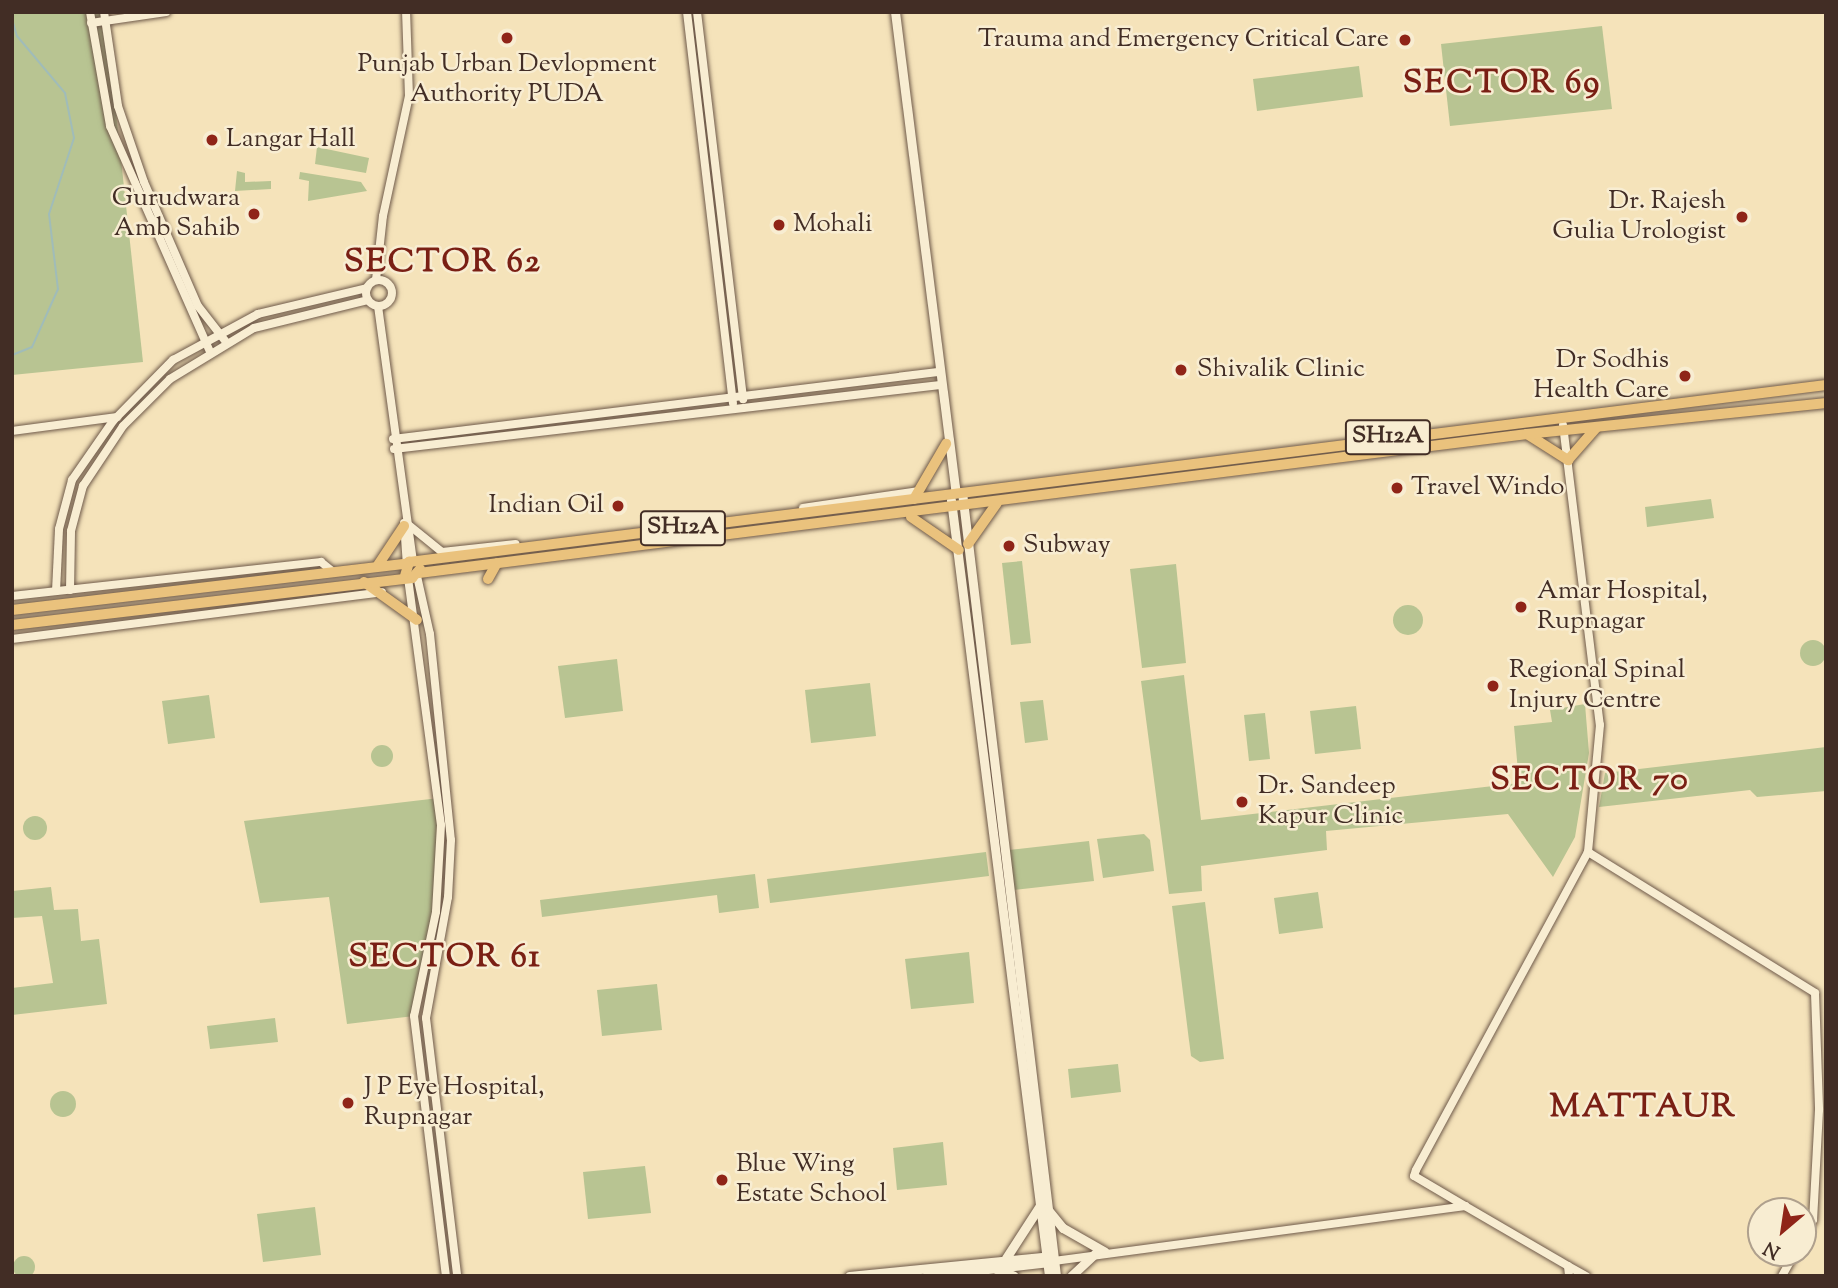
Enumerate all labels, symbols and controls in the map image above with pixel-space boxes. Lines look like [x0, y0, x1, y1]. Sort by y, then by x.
place label: Trauma and Emergency Critical Care [978, 24, 1389, 56]
marker: Punjab Urban Devlopment Authority PUDA [499, 30, 515, 46]
marker: Trauma and Emergency Critical Care [1395, 30, 1415, 50]
place label: Punjab Urban Devlopment Authority PUDA [357, 49, 657, 110]
district label: SECTOR 69 [1404, 65, 1600, 105]
place label: Langar Hall [226, 124, 355, 156]
marker: Langar Hall [204, 132, 220, 148]
place label: Gurudwara Amb Sahib [112, 183, 240, 244]
place label: Dr. Rajesh Gulia Urologist [1552, 186, 1726, 248]
marker: Gurudwara Amb Sahib [246, 206, 262, 222]
marker: Dr. Rajesh Gulia Urologist [1732, 207, 1752, 227]
place label: Mohali [793, 209, 872, 241]
marker: Mohali [771, 217, 787, 233]
district label: SECTOR 62 [345, 244, 541, 284]
place label: Dr Sodhis Health Care [1534, 345, 1669, 406]
place label: Shivalik Clinic [1197, 354, 1365, 386]
marker: Shivalik Clinic [1171, 360, 1191, 380]
marker: Dr Sodhis Health Care [1675, 366, 1695, 386]
road number: SH12A [1344, 416, 1432, 458]
place label: Travel Windo [1411, 472, 1564, 504]
marker: Travel Windo [1389, 480, 1405, 496]
place label: Indian Oil [489, 490, 604, 522]
marker: Indian Oil [610, 498, 626, 514]
road number: SH12A [639, 508, 727, 548]
place label: Subway [1023, 530, 1111, 562]
marker: Subway [1001, 538, 1017, 554]
place label: Amar Hospital, Rupnagar [1537, 576, 1708, 638]
marker: Amar Hospital, Rupnagar [1511, 597, 1531, 617]
place label: Regional Spinal Injury Centre [1509, 655, 1685, 716]
marker: Regional Spinal Injury Centre [1483, 676, 1503, 696]
district label: SECTOR 70 [1491, 762, 1689, 802]
place label: Dr. Sandeep Kapur Clinic [1258, 771, 1403, 832]
marker: Dr. Sandeep Kapur Clinic [1232, 792, 1252, 812]
district label: SECTOR 61 [349, 939, 541, 979]
place label: J P Eye Hospital, Rupnagar [364, 1072, 544, 1134]
district label: MATTAUR [1550, 1089, 1736, 1129]
marker: J P Eye Hospital, Rupnagar [338, 1093, 358, 1113]
place label: Blue Wing Estate School [736, 1149, 887, 1210]
marker: Blue Wing Estate School [714, 1172, 730, 1188]
north arrow [1747, 1197, 1817, 1267]
text: N [1759, 1234, 1786, 1265]

